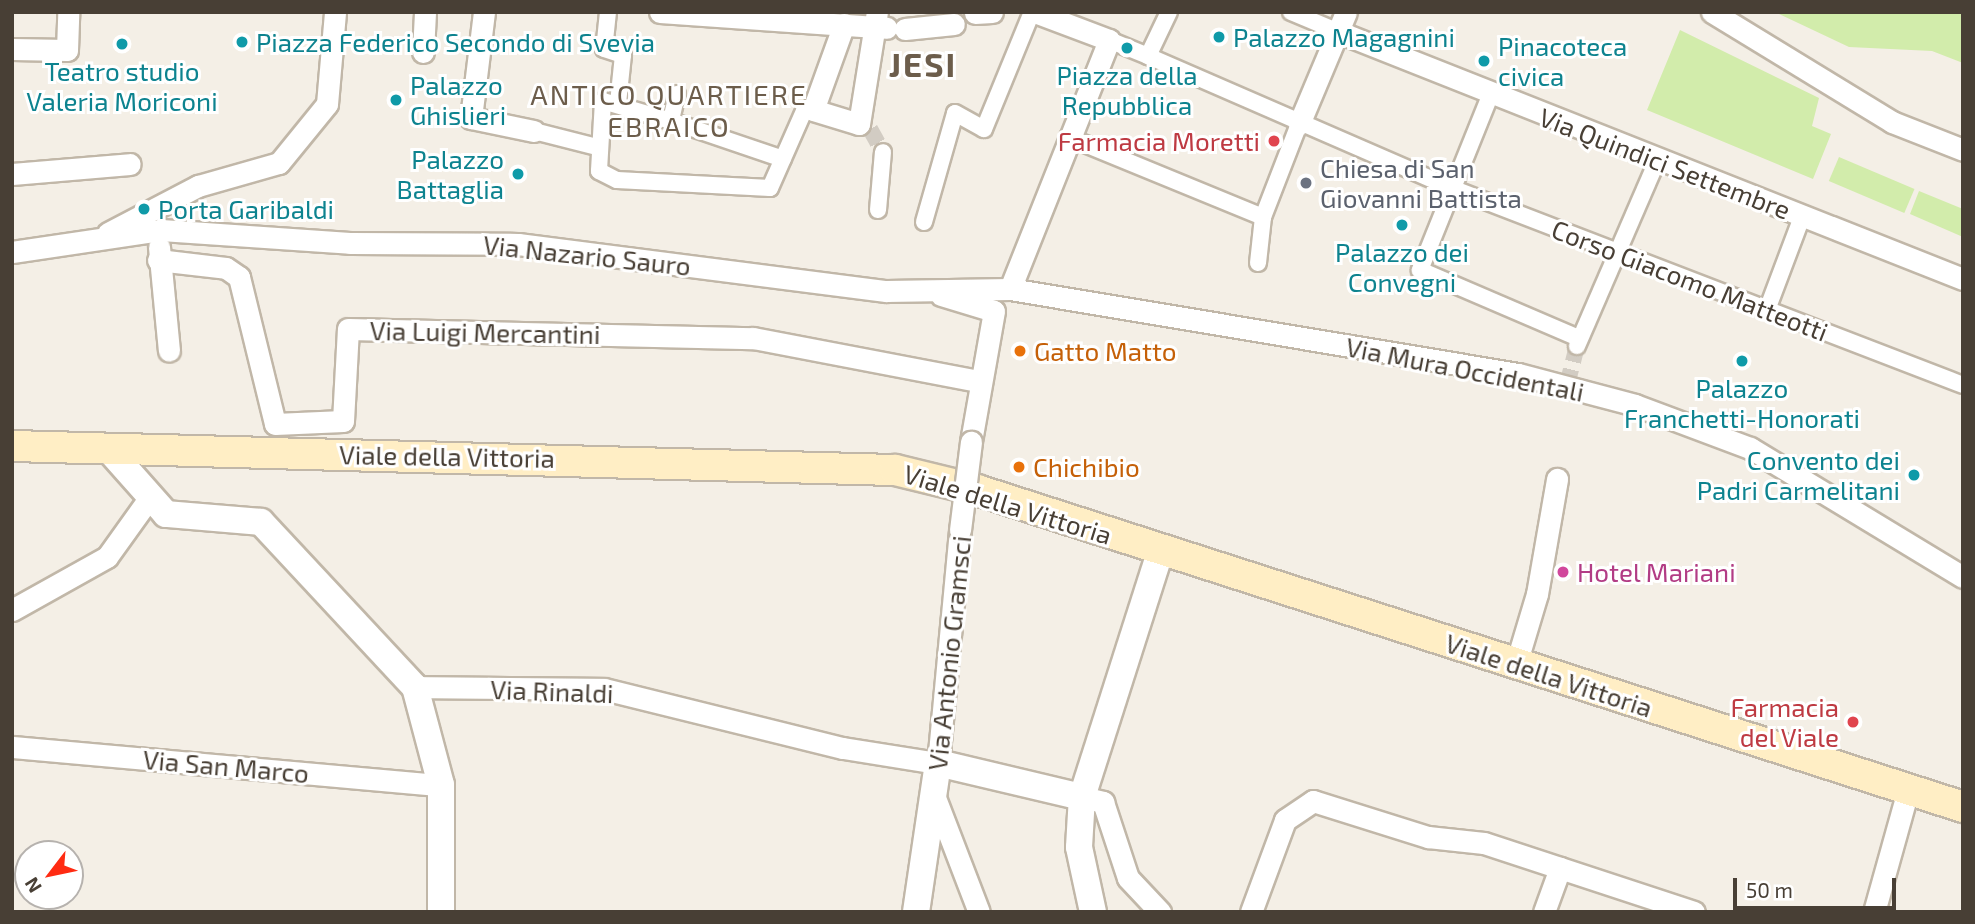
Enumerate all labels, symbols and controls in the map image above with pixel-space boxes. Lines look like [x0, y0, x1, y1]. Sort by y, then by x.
place label: Palazzo Magagnini [1233, 21, 1455, 53]
place label: Piazza Federico Secondo di Svevia [256, 26, 655, 58]
marker: Palazzo Magagnini [1211, 29, 1227, 45]
place label: Pinacoteca civica [1498, 30, 1627, 92]
marker: Piazza Federico Secondo di Svevia [234, 34, 250, 50]
marker: Teatro studio Valeria Moriconi [114, 36, 130, 52]
marker: Piazza della Repubblica [1119, 40, 1135, 56]
district label: JESI [889, 45, 957, 85]
marker: Pinacoteca civica [1476, 53, 1492, 69]
place label: Teatro studio Valeria Moriconi [26, 55, 218, 116]
place label: Piazza della Repubblica [1056, 59, 1198, 120]
place label: Palazzo Ghislieri [410, 69, 506, 130]
district label: ANTICO QUARTIERE EBRAICO [532, 77, 806, 143]
marker: Palazzo Ghislieri [388, 92, 404, 108]
street label: Via Quindici Settembre [1535, 101, 1795, 225]
place label: Farmacia Moretti [1058, 125, 1260, 157]
marker: Farmacia Moretti [1266, 133, 1282, 149]
place label: Palazzo Battaglia [397, 143, 504, 204]
place label: Chiesa di San Giovanni Battista [1320, 152, 1522, 214]
marker: Palazzo Battaglia [510, 166, 526, 182]
marker: Chiesa di San Giovanni Battista [1298, 175, 1314, 191]
place label: Porta Garibaldi [158, 193, 334, 225]
marker: Porta Garibaldi [136, 201, 152, 217]
street label: Corso Giacomo Matteotti [1547, 213, 1833, 347]
marker: Palazzo dei Convegni [1394, 217, 1410, 233]
street label: Via Nazario Sauro [482, 229, 692, 281]
place label: Palazzo dei Convegni [1335, 236, 1469, 298]
street label: Via Luigi Mercantini [369, 314, 601, 350]
street label: Via Mura Occidentali [1343, 331, 1587, 407]
place label: Gatto Matto [1034, 335, 1177, 367]
marker: Gatto Matto [1012, 343, 1028, 359]
marker: Palazzo Franchetti-Honorati [1734, 353, 1750, 369]
place label: Palazzo Franchetti-Honorati [1624, 372, 1860, 434]
street label: Viale della Vittoria [339, 439, 555, 473]
place label: Convento dei Padri Carmelitani [1697, 444, 1900, 505]
place label: Chichibio [1033, 451, 1140, 483]
street label: Viale della Vittoria [900, 457, 1116, 551]
marker: Chichibio [1011, 459, 1027, 475]
marker: Convento dei Padri Carmelitani [1906, 467, 1922, 483]
street label: Via Antonio Gramsci [921, 534, 977, 772]
place label: Hotel Mariani [1577, 556, 1736, 588]
marker: Hotel Mariani [1555, 564, 1571, 580]
street label: Viale della Vittoria [1441, 627, 1657, 723]
street label: Via Rinaldi [490, 673, 614, 709]
place label: Farmacia del Viale [1730, 691, 1839, 752]
marker: Farmacia del Viale [1845, 714, 1861, 730]
street label: Via San Marco [142, 743, 310, 789]
north arrow [14, 840, 84, 910]
scale bar [1737, 864, 1900, 908]
text: N [19, 873, 46, 897]
text: 50 m [1746, 877, 1793, 902]

